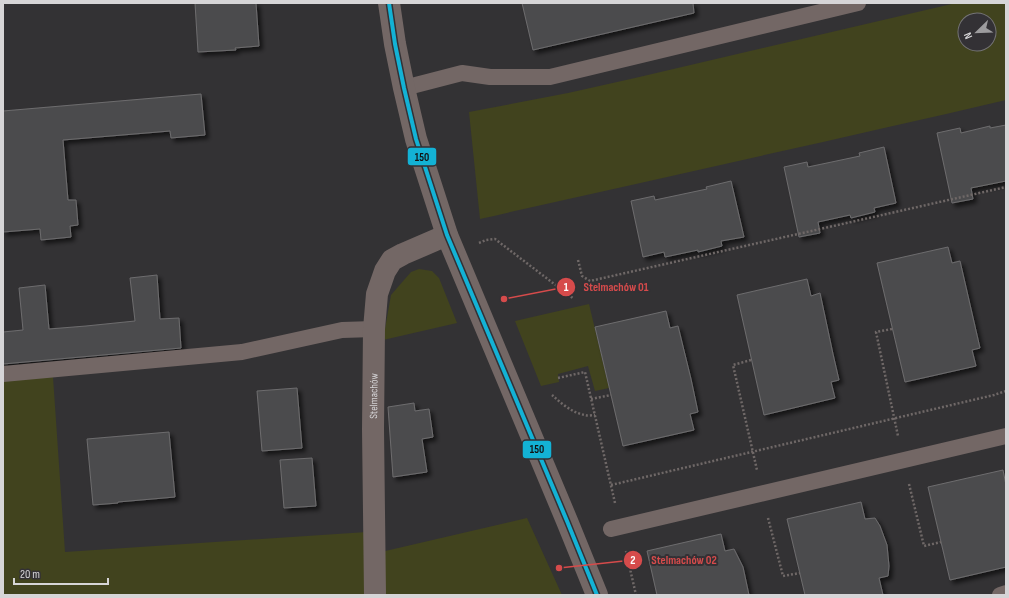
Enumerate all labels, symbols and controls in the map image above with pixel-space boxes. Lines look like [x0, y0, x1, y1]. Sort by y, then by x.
north arrow [957, 12, 997, 52]
text: N [961, 30, 975, 41]
line badge: 150 [407, 147, 437, 166]
text: 150 [415, 151, 429, 164]
callout: Stelmachów 01 [556, 275, 656, 299]
text: 1 [564, 280, 569, 295]
text: Stelmachów 01 [584, 280, 649, 295]
street label: Stelmachów [367, 373, 381, 419]
line badge: 150 [522, 440, 552, 459]
text: 150 [530, 443, 544, 456]
callout: Stelmachów 02 [623, 548, 725, 572]
text: 2 [630, 553, 636, 568]
text: Stelmachów 02 [651, 553, 717, 568]
scale bar [14, 560, 108, 586]
text: 20 m [20, 567, 40, 582]

